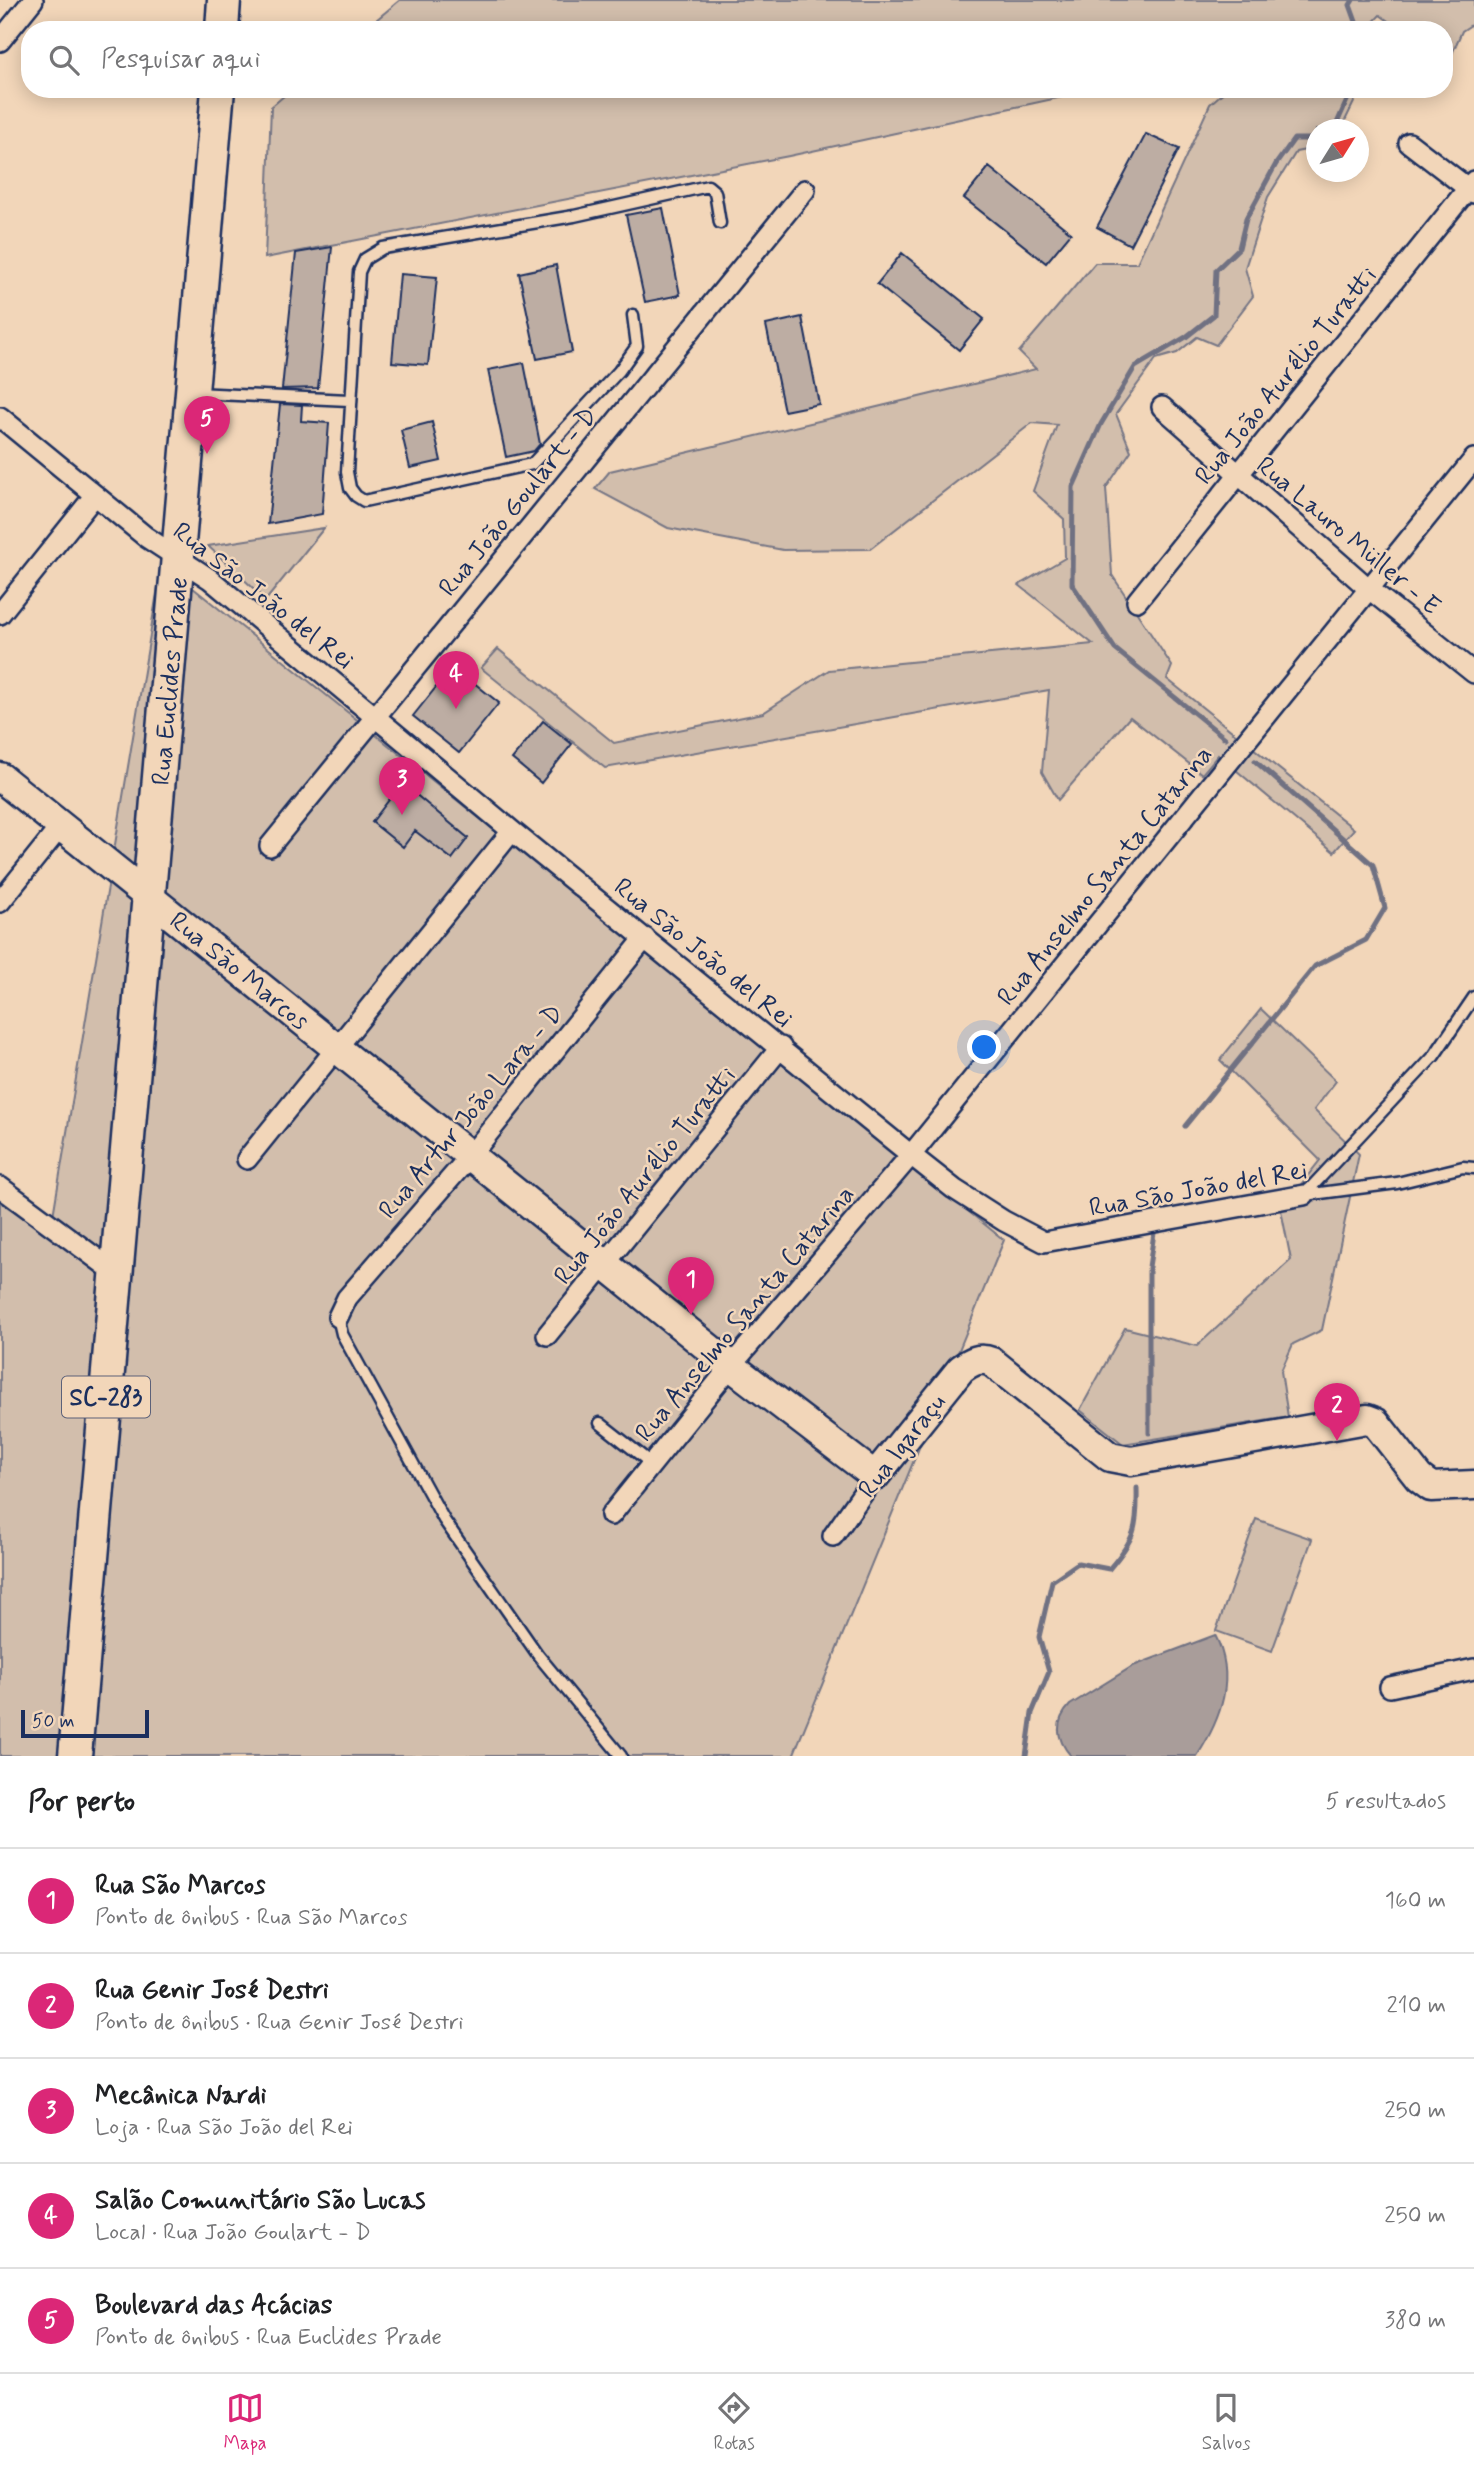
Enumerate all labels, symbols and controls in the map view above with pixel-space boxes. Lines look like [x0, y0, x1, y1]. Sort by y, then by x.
search box [21, 21, 1453, 98]
icon: search [45, 41, 83, 79]
text: Pesquisar aqui [101, 43, 260, 77]
north arrow [1306, 119, 1369, 182]
street label: Rua João Aurélio Turatti [1188, 260, 1385, 492]
pin: 5 [184, 396, 230, 454]
street label: Rua João Goulart - D [431, 400, 606, 604]
street label: Rua Lauro Müller - E [1248, 449, 1447, 624]
street label: Rua São João del Rei [165, 515, 360, 678]
street label: Rua Euclides Prade [145, 575, 197, 787]
pin: 4 [433, 651, 479, 709]
street label: Rua Anselmo Santa Catarina [990, 739, 1221, 1013]
pin: 3 [379, 757, 425, 815]
street label: Rua São João del Rei [606, 871, 799, 1036]
street label: Rua São Marcos [162, 905, 316, 1038]
street label: Rua Artur João Lara - D [372, 998, 571, 1227]
your location [967, 1030, 1001, 1064]
street label: Rua João Aurélio Turatti [547, 1060, 744, 1292]
street label: Rua São João del Rei [1086, 1154, 1310, 1226]
street label: Rua Anselmo Santa Catarina [628, 1179, 863, 1450]
pin: 1 [668, 1257, 714, 1315]
road number: SC-283 [62, 1377, 150, 1418]
pin: 2 [1314, 1383, 1360, 1441]
street label: Rua Igaraçu [851, 1387, 954, 1506]
scale bar [21, 1707, 149, 1739]
text: 50 m [32, 1709, 75, 1734]
text: Por perto [28, 1782, 135, 1821]
text: 5 resultados [1325, 1787, 1446, 1817]
text: Rua São Marcos [95, 1869, 265, 1903]
text: 1 [46, 1886, 56, 1916]
text: 160 m [1385, 1886, 1446, 1916]
text: Ponto de ônibus · Rua São Marcos [95, 1903, 408, 1933]
text: Rua Genir José Destri [95, 1974, 329, 2008]
text: 2 [45, 1991, 57, 2021]
text: 210 m [1386, 1991, 1446, 2021]
text: Ponto de ônibus · Rua Genir José Destri [95, 2008, 463, 2038]
text: Mecânica Nardi [95, 2079, 267, 2113]
text: 3 [46, 2096, 56, 2126]
text: 250 m [1384, 2096, 1446, 2126]
text: Loja · Rua São João del Rei [95, 2113, 353, 2143]
text: Salão Comunitário São Lucas [95, 2184, 426, 2218]
text: 4 [44, 2201, 58, 2231]
text: 250 m [1384, 2201, 1446, 2231]
text: Local · Rua João Goulart - D [95, 2218, 371, 2248]
text: Boulevard das Acácias [95, 2289, 332, 2323]
text: 5 [44, 2306, 58, 2336]
text: 380 m [1385, 2306, 1446, 2336]
text: Ponto de ônibus · Rua Euclides Prade [95, 2323, 442, 2353]
tab: Mapa [223, 2389, 267, 2456]
tab: Rotas [713, 2389, 755, 2456]
tab: Salvos [1202, 2389, 1251, 2456]

